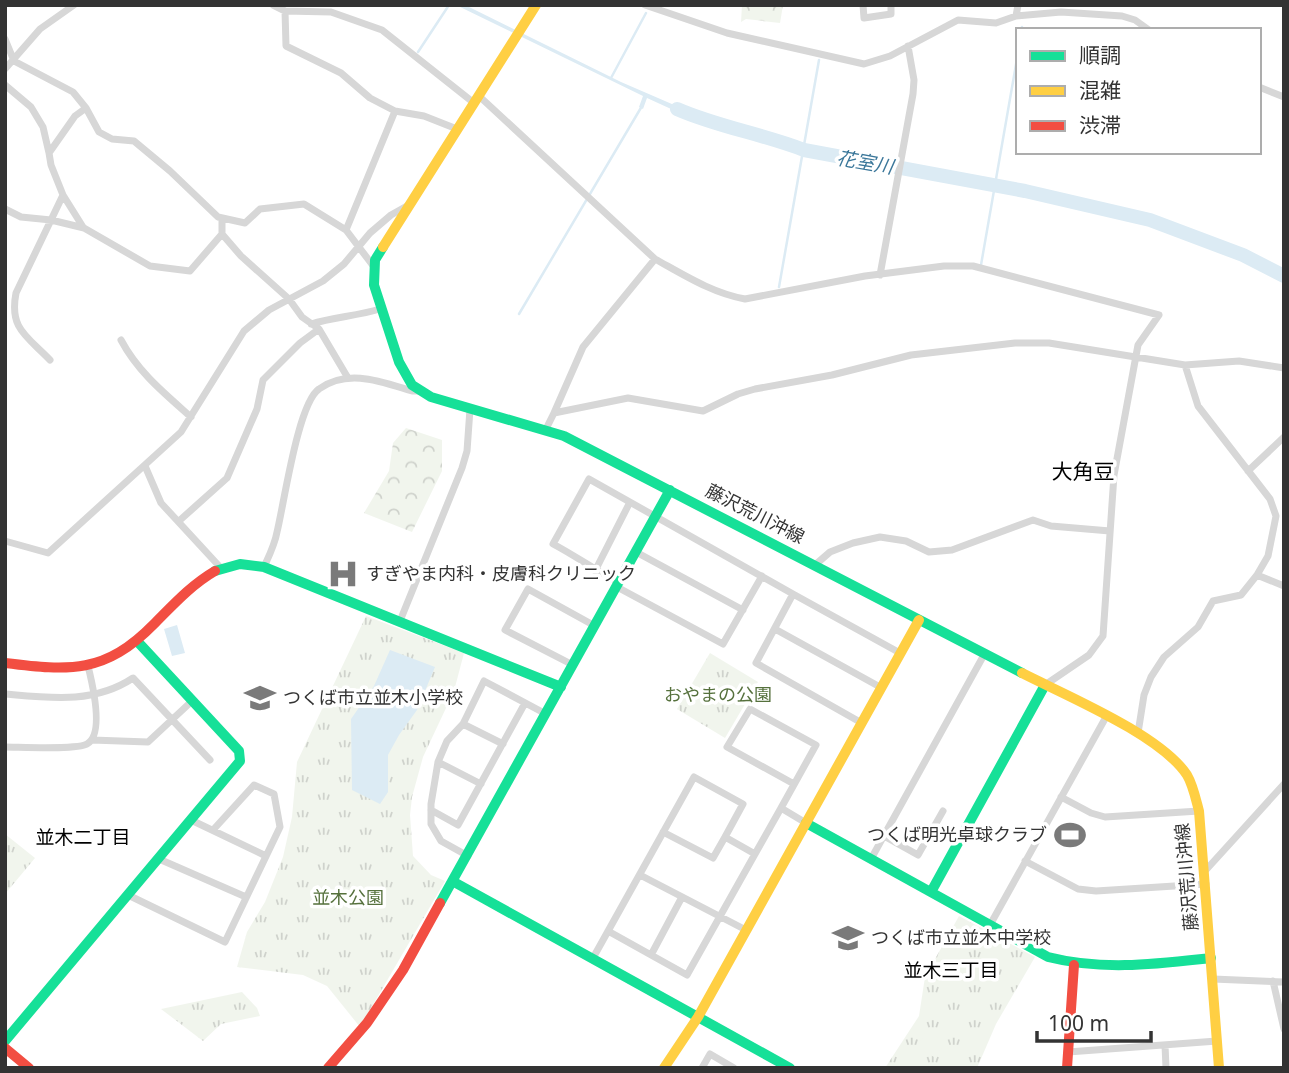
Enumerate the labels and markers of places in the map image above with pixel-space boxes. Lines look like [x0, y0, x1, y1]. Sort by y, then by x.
hospital icon: すぎやま内科・皮膚科クリニック [326, 557, 360, 591]
place label: すぎやま内科・皮膚科クリニック [366, 561, 636, 585]
school or university icon: つくば市立並木小学校 [243, 681, 277, 715]
place label: つくば市立並木小学校 [283, 685, 463, 709]
sports icon: つくば明光卓球クラブ [1053, 818, 1087, 852]
place label: つくば明光卓球クラブ [867, 822, 1047, 846]
school or university icon: つくば市立並木中学校 [831, 921, 865, 955]
place label: つくば市立並木中学校 [871, 925, 1051, 949]

